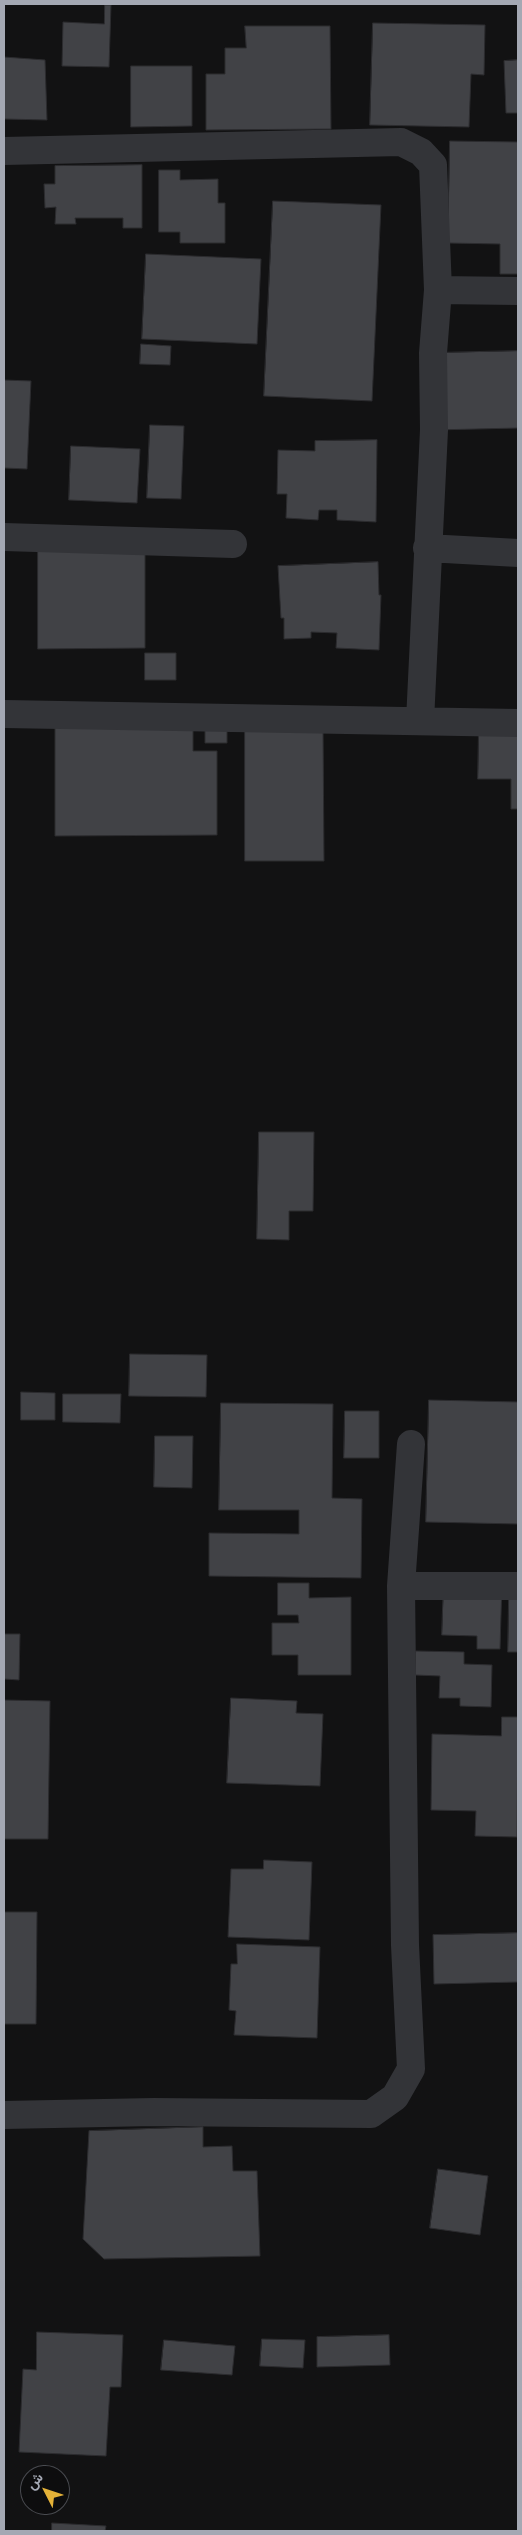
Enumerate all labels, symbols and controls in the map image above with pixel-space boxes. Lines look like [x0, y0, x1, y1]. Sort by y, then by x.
north arrow [20, 2465, 70, 2515]
text: ش [23, 2469, 46, 2492]

